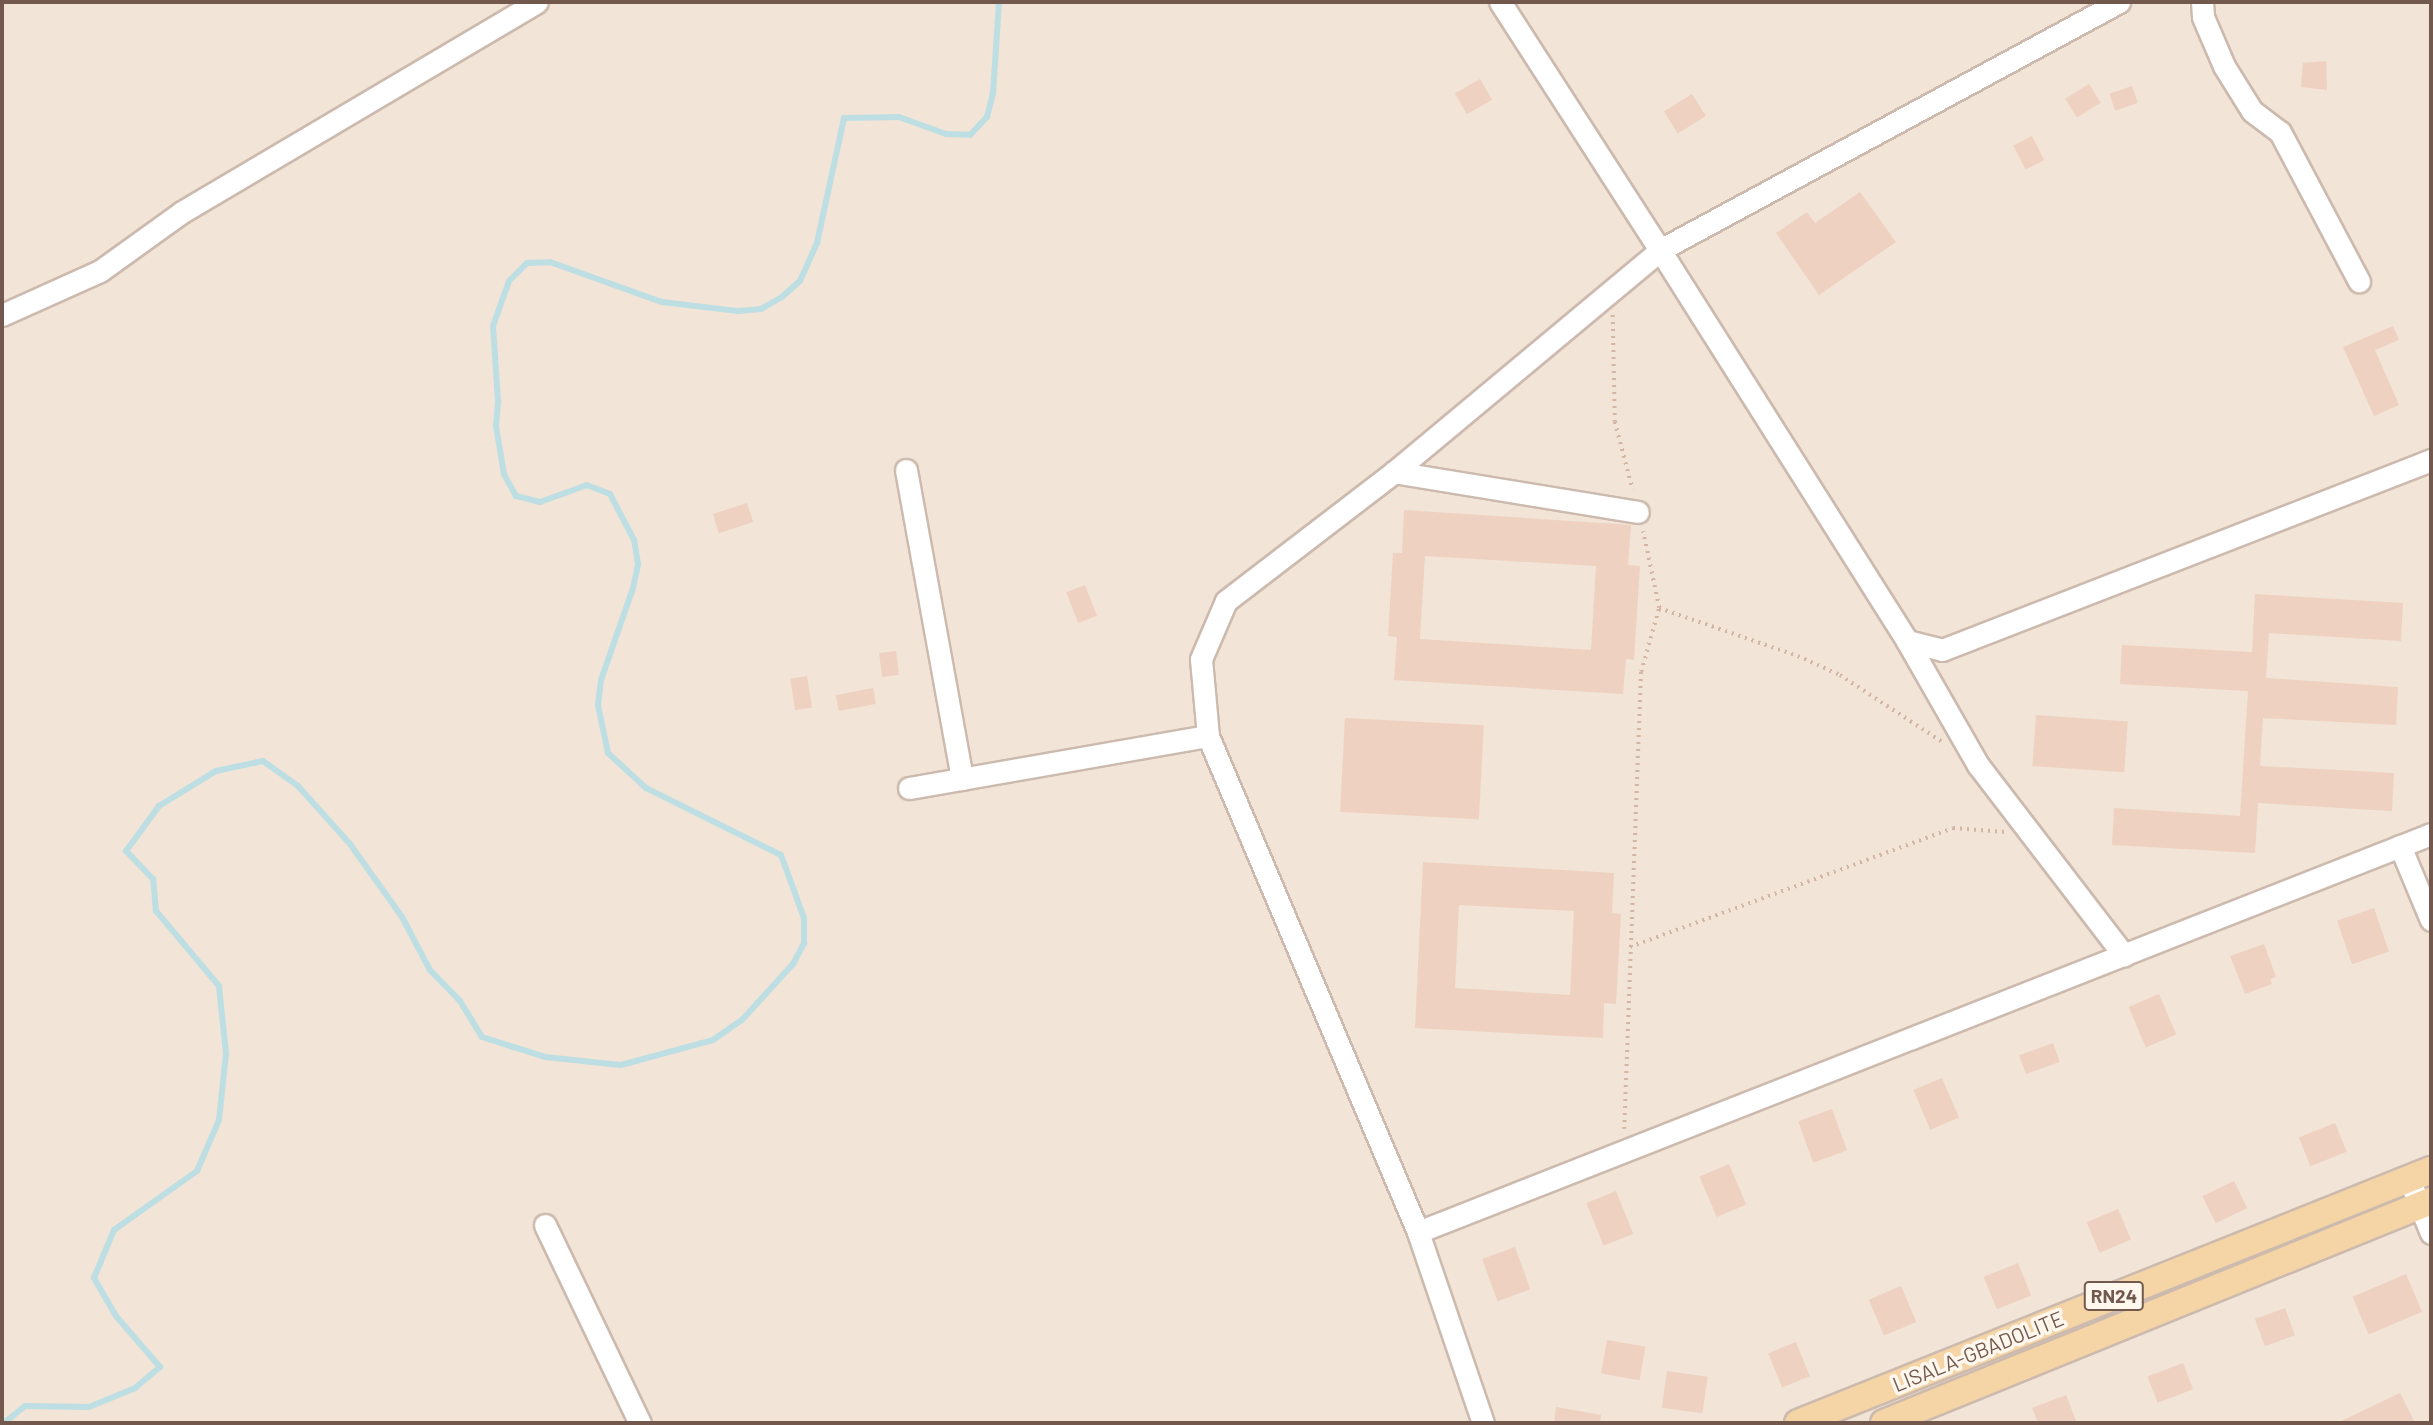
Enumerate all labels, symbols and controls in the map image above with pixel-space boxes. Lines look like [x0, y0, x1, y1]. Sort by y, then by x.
road number: RN24 [2082, 1280, 2146, 1312]
street label: LISALA-GBADOLITE [1889, 1305, 2067, 1397]

